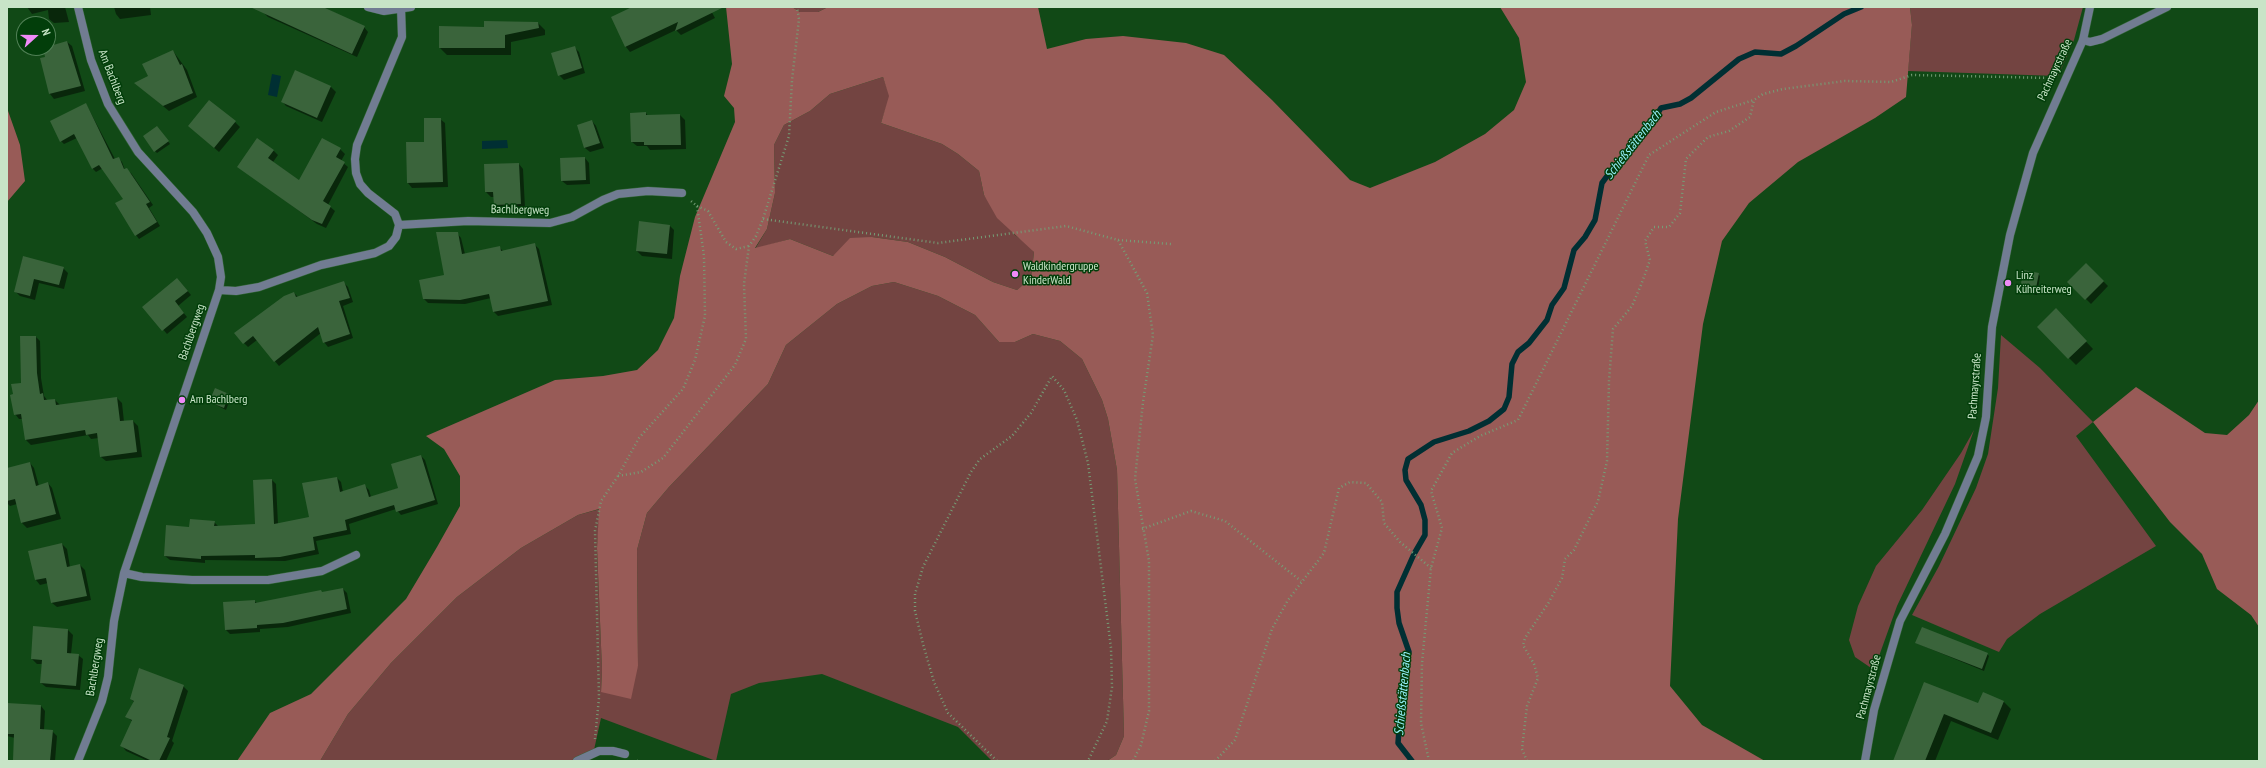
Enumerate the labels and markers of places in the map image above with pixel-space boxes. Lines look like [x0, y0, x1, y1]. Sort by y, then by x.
place label: Waldkindergruppe KinderWald [1023, 260, 1098, 288]
marker: Waldkindergruppe KinderWald [1010, 269, 1020, 279]
place label: Linz Kühreiterweg [2016, 269, 2072, 297]
marker: Linz Kühreiterweg [2003, 278, 2013, 288]
place label: Am Bachlberg [190, 393, 247, 407]
marker: Am Bachlberg [177, 395, 187, 405]

